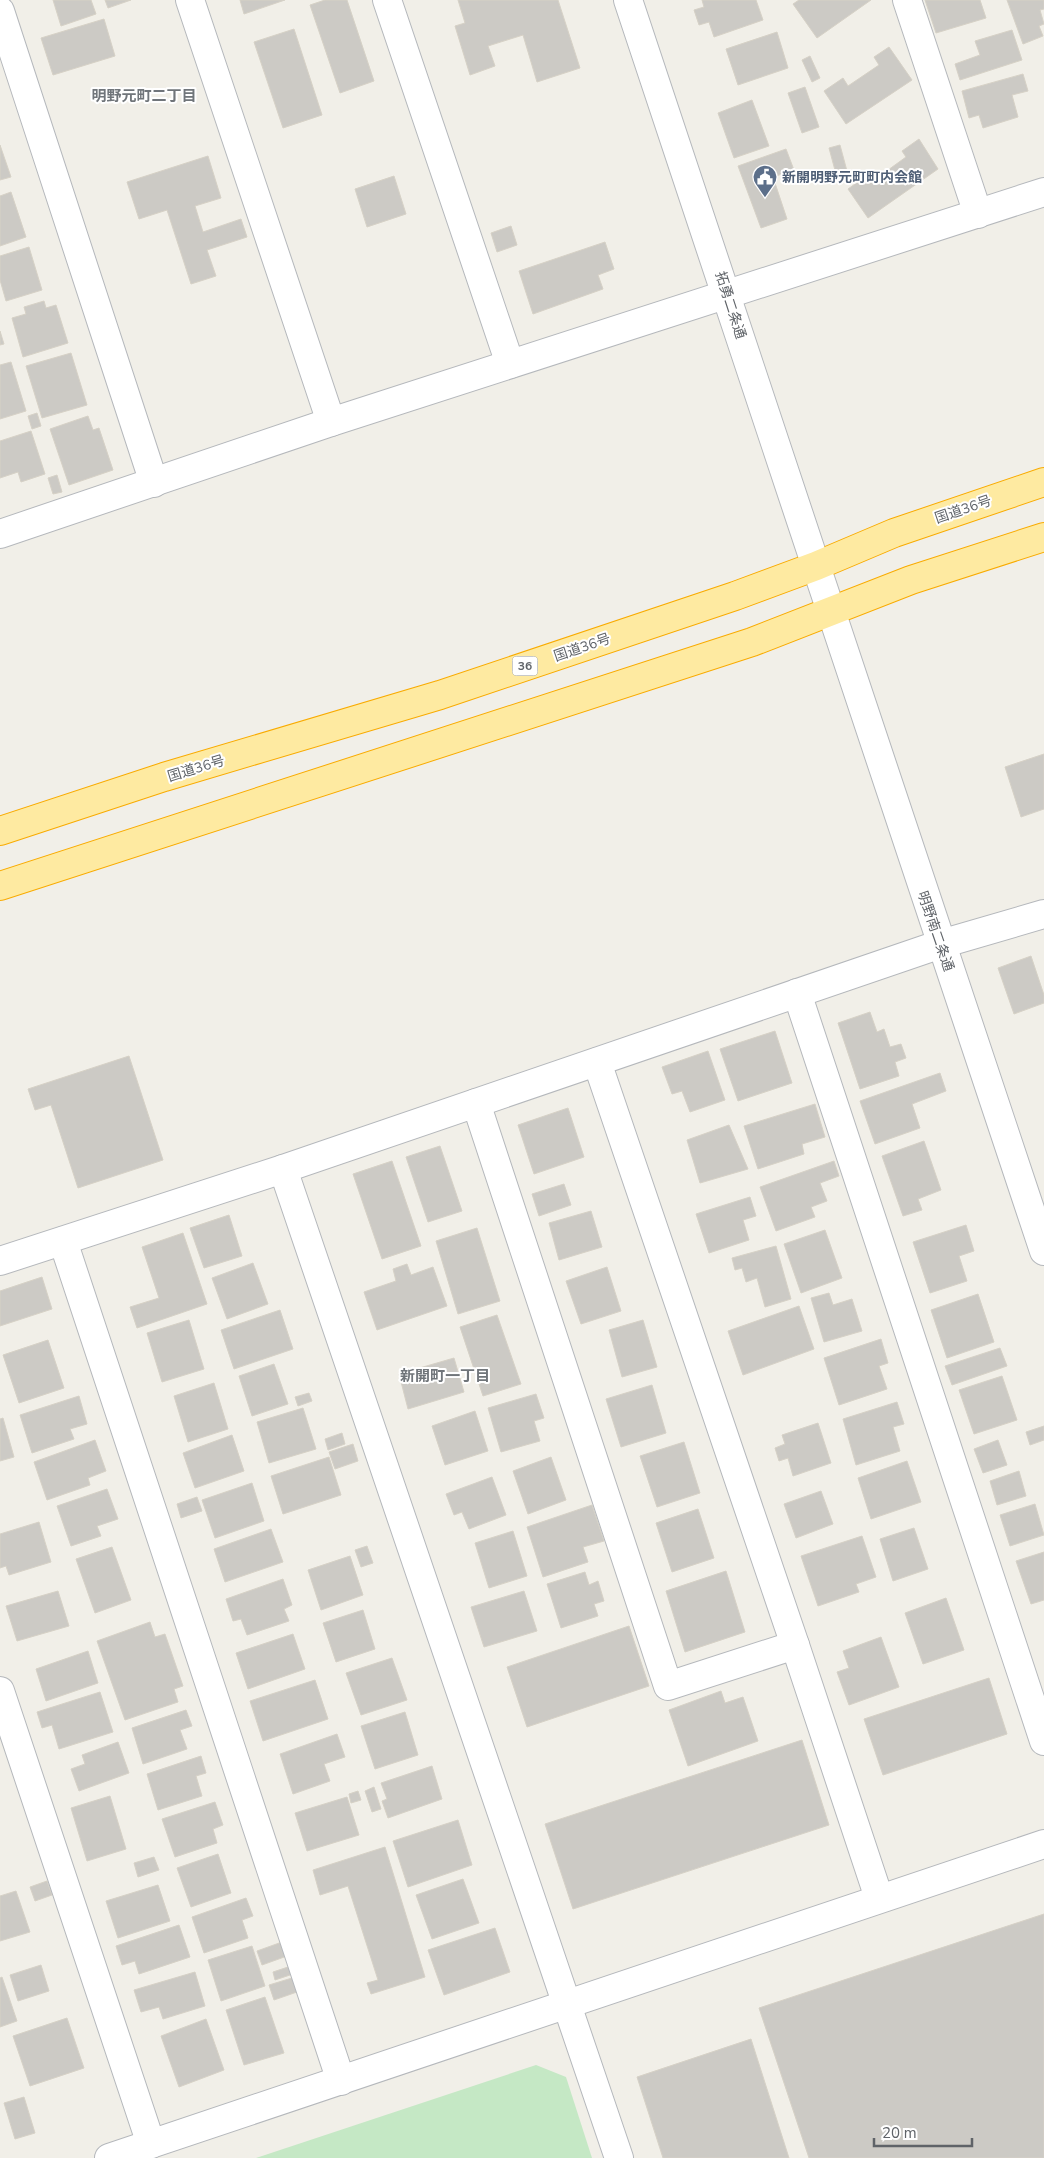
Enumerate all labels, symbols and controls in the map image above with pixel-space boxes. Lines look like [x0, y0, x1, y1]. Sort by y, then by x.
district label: 明野元町二丁目 [91, 86, 197, 106]
public building icon: 新開明野元町町内会館 [752, 164, 778, 198]
place label: 新開明野元町町内会館 [782, 168, 922, 187]
street label: 拓勇二条通 [711, 269, 750, 341]
street label: 国道36号 [932, 491, 994, 528]
street label: 国道36号 [551, 629, 613, 666]
road number: 36 [512, 656, 538, 676]
street label: 国道36号 [165, 751, 227, 786]
street label: 明野南二条通 [913, 888, 958, 974]
district label: 新開町一丁目 [400, 1366, 490, 1386]
scale bar [874, 2116, 972, 2148]
text: 20 m [882, 2123, 917, 2143]

